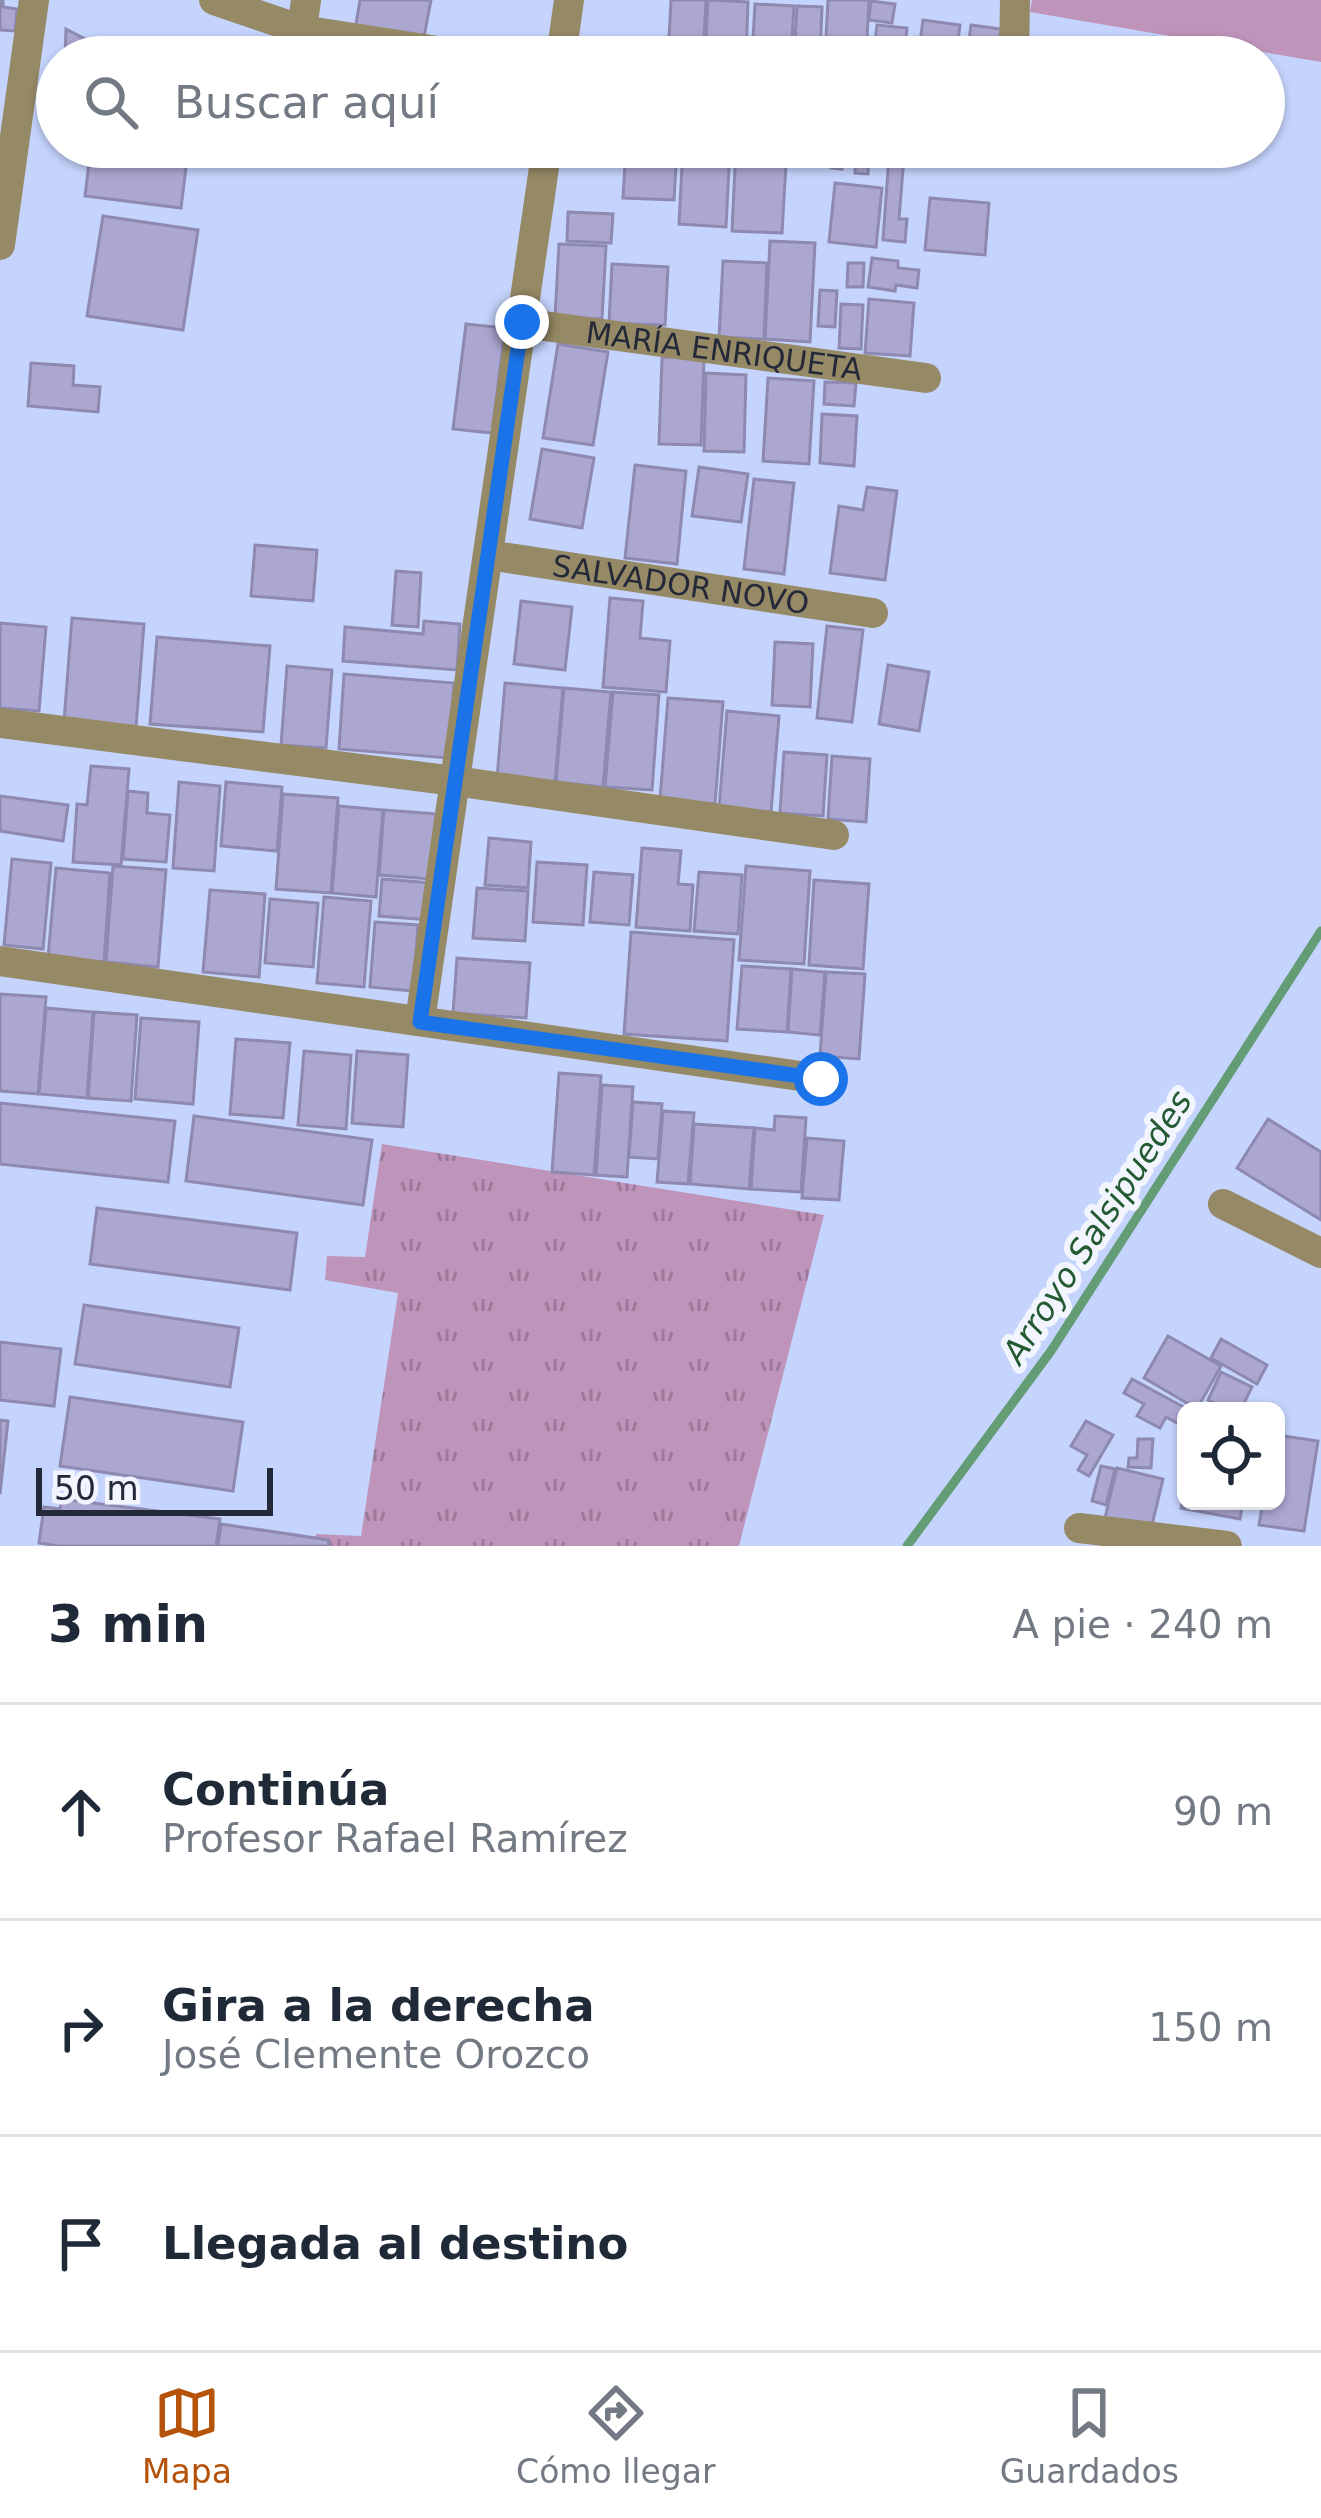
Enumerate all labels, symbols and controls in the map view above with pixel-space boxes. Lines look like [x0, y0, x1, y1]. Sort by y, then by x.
search box [36, 36, 1285, 168]
icon: search [78, 69, 144, 135]
text: Buscar aquí [174, 76, 439, 129]
route end [495, 295, 549, 349]
street label: MARÍA ENRIQUETA [584, 314, 865, 387]
street label: SALVADOR NOVO [550, 547, 811, 621]
route start [794, 1052, 848, 1106]
water label: Arroyo Salsipuedes [993, 1083, 1200, 1372]
map controls [1177, 1402, 1285, 1510]
button: locate [1177, 1402, 1285, 1510]
scale bar [36, 1462, 273, 1515]
text: 50 m [54, 1469, 139, 1508]
text: 3 min [48, 1595, 208, 1654]
text: A pie · 240 m [1012, 1602, 1273, 1647]
text: Continúa [162, 1763, 389, 1816]
icon: ahead [48, 1779, 114, 1845]
text: 90 m [1173, 1789, 1273, 1834]
text: Profesor Rafael Ramírez [162, 1816, 628, 1861]
text: Gira a la derecha [162, 1979, 595, 2032]
icon: right [48, 1995, 114, 2061]
text: 150 m [1148, 2005, 1273, 2050]
text: José Clemente Orozco [162, 2032, 590, 2077]
icon: arrive [48, 2211, 114, 2277]
text: Llegada al destino [162, 2217, 628, 2270]
tab: Mapa [142, 2380, 232, 2491]
tab: Cómo llegar [516, 2380, 716, 2491]
tab: Guardados [1000, 2380, 1179, 2491]

